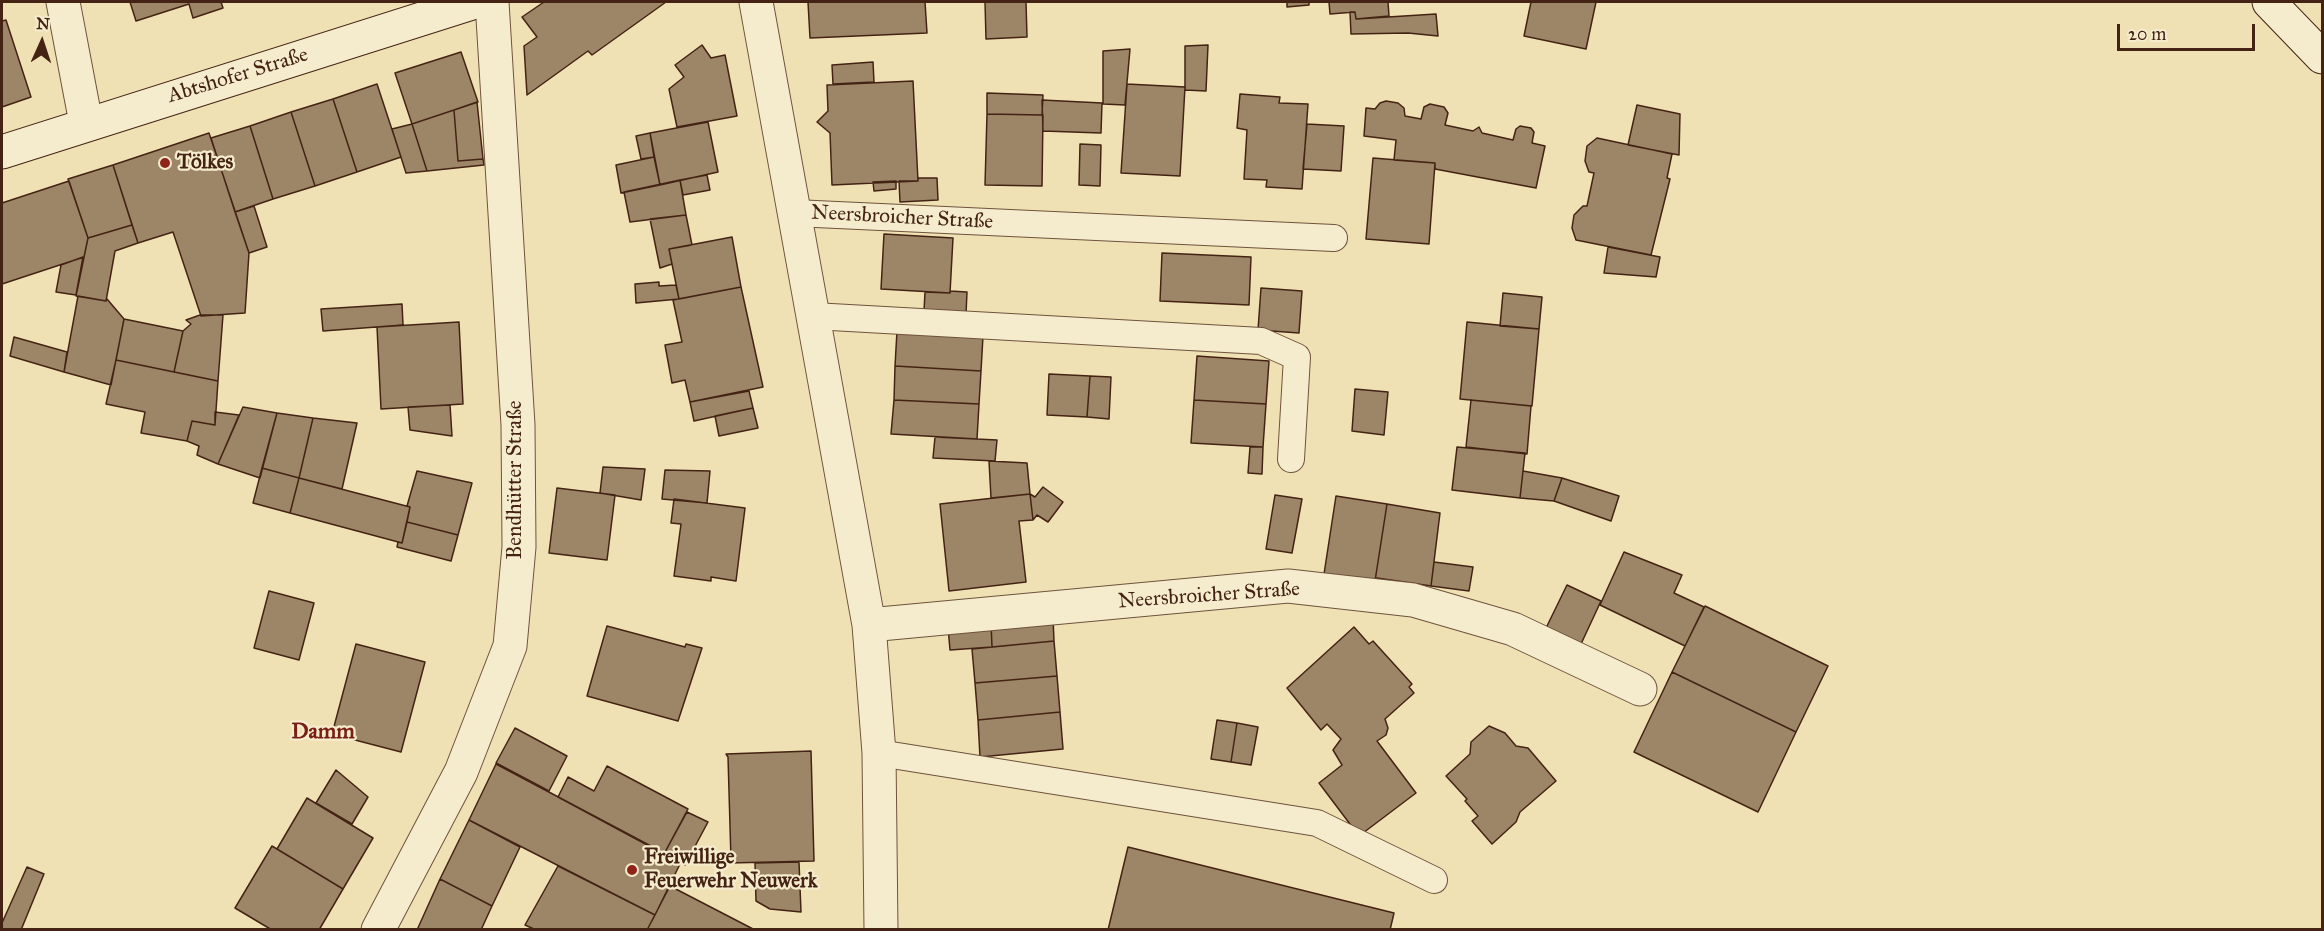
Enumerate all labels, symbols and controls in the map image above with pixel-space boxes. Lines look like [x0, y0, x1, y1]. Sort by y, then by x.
north arrow [12, 12, 72, 72]
scale bar [2120, 12, 2258, 50]
text: N [36, 14, 50, 33]
text: 20 m [2128, 23, 2166, 45]
street label: Abtshofer Straße [165, 43, 311, 109]
place label: Tölkes [177, 150, 233, 176]
marker: Tölkes [158, 156, 172, 170]
street label: Neersbroicher Straße [810, 201, 994, 235]
street label: Bendhütter Straße [503, 400, 529, 560]
street label: Neersbroicher Straße [1117, 577, 1301, 615]
district label: Damm [291, 720, 355, 746]
place label: Freiwillige Feuerwehr Neuwerk [644, 845, 817, 895]
marker: Freiwillige Feuerwehr Neuwerk [625, 863, 639, 877]

